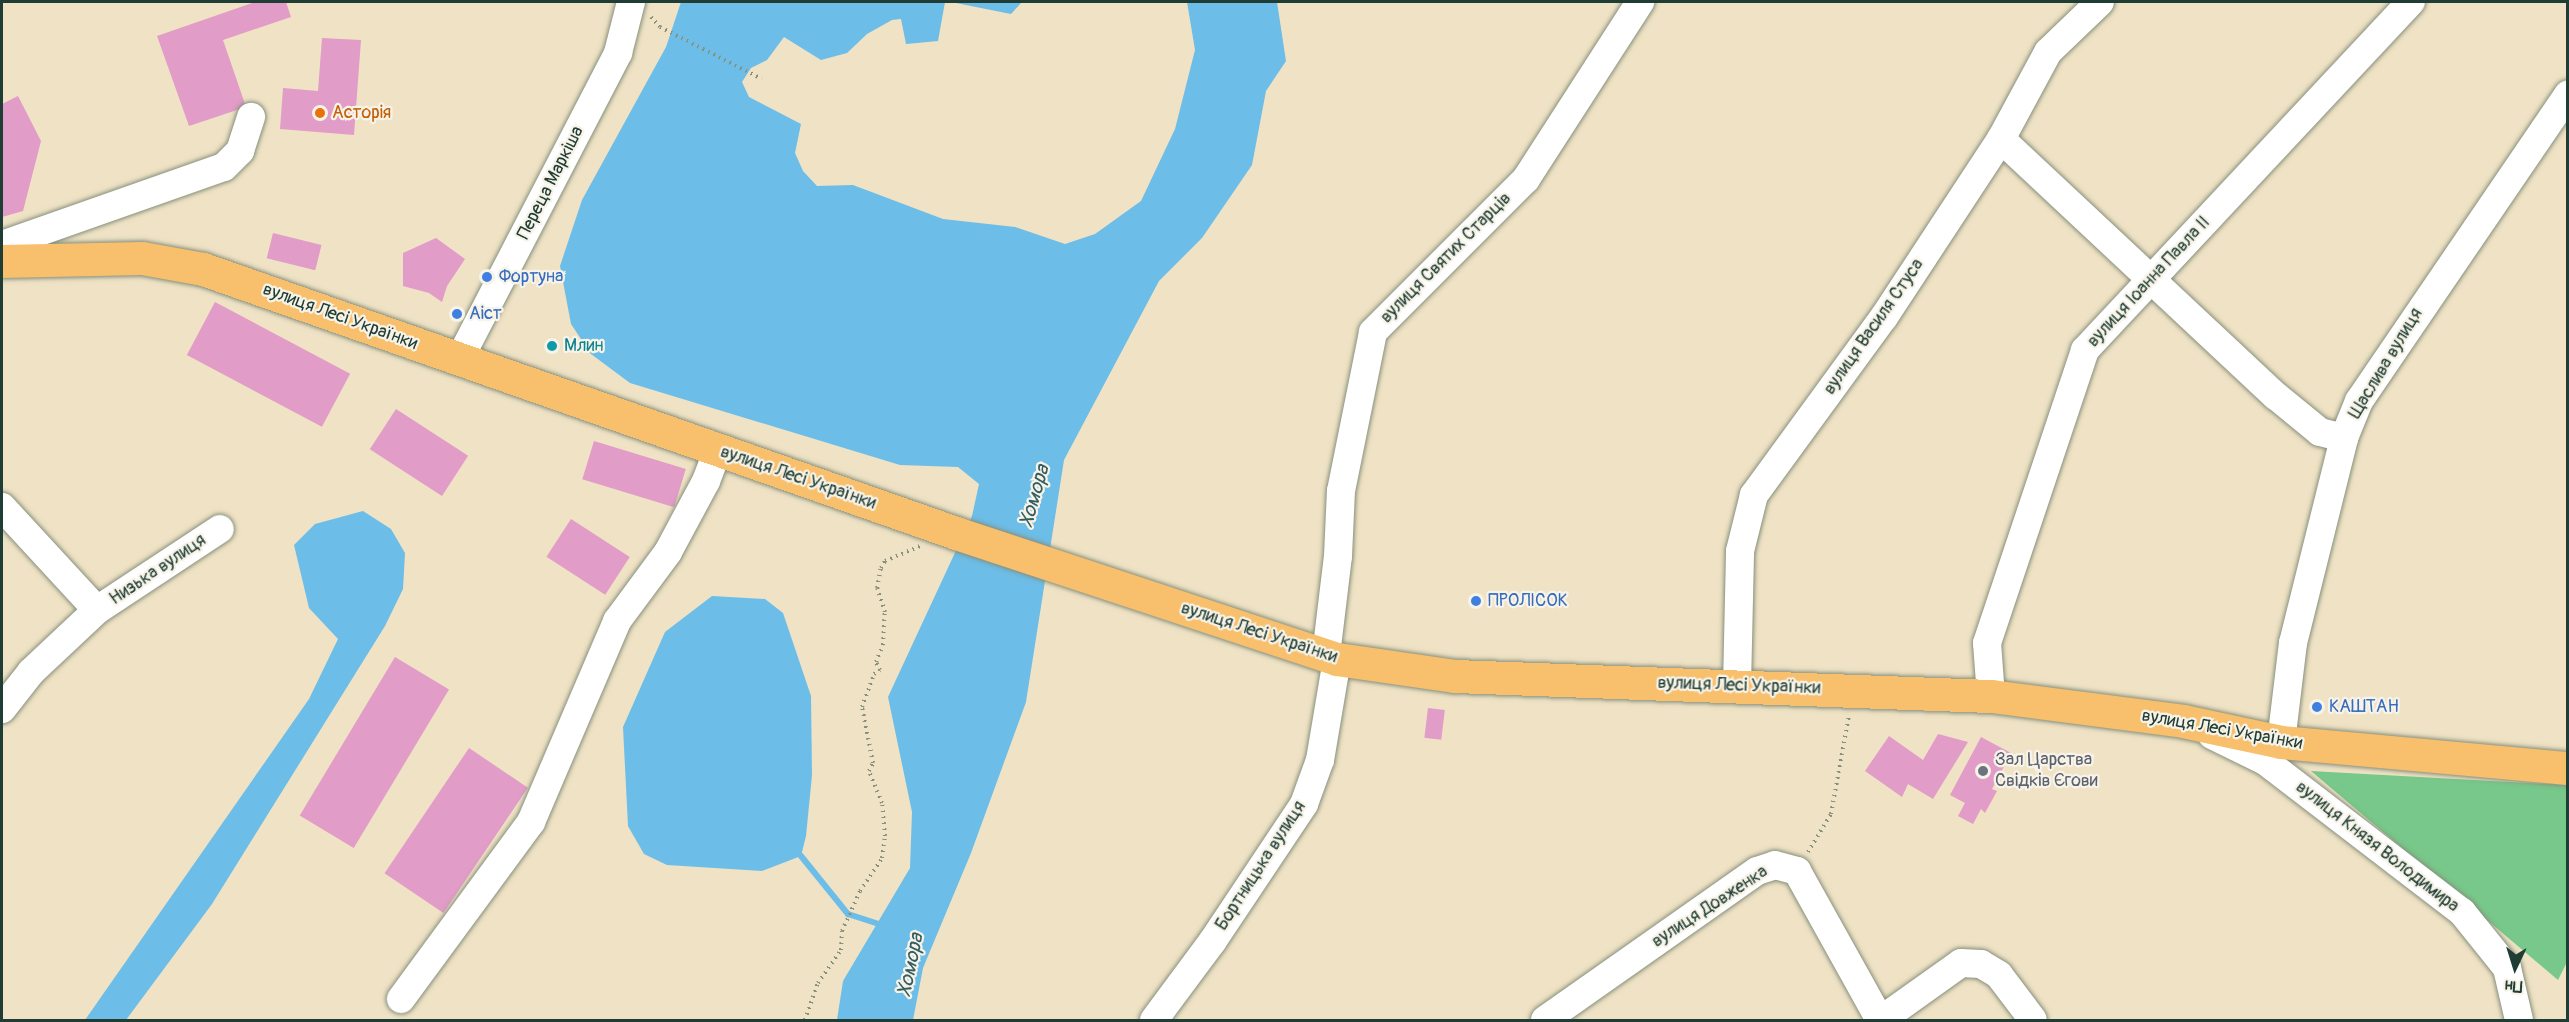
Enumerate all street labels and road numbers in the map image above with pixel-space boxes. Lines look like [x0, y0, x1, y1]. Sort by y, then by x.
street label: Переца Маркіша [513, 123, 589, 243]
street label: вулиця Святих Старців [1376, 188, 1516, 328]
street label: вулиця Іоанна Павла II [2083, 212, 2215, 352]
street label: вулиця Василя Стуса [1819, 255, 1929, 399]
street label: вулиця Лесі Українки [260, 279, 420, 355]
street label: Щаслива вулиця [2344, 304, 2428, 424]
street label: вулиця Лесі Українки [717, 441, 879, 515]
street label: Низька вулиця [106, 530, 210, 610]
street label: вулиця Лесі Українки [1178, 598, 1340, 668]
street label: вулиця Лесі Українки [1657, 672, 1821, 700]
street label: вулиця Лесі Українки [2140, 705, 2304, 755]
street label: вулиця Князя Володимира [2291, 777, 2463, 917]
street label: Бортницька вулиця [1211, 797, 1311, 935]
street label: вулиця Довженка [1648, 861, 1772, 953]

